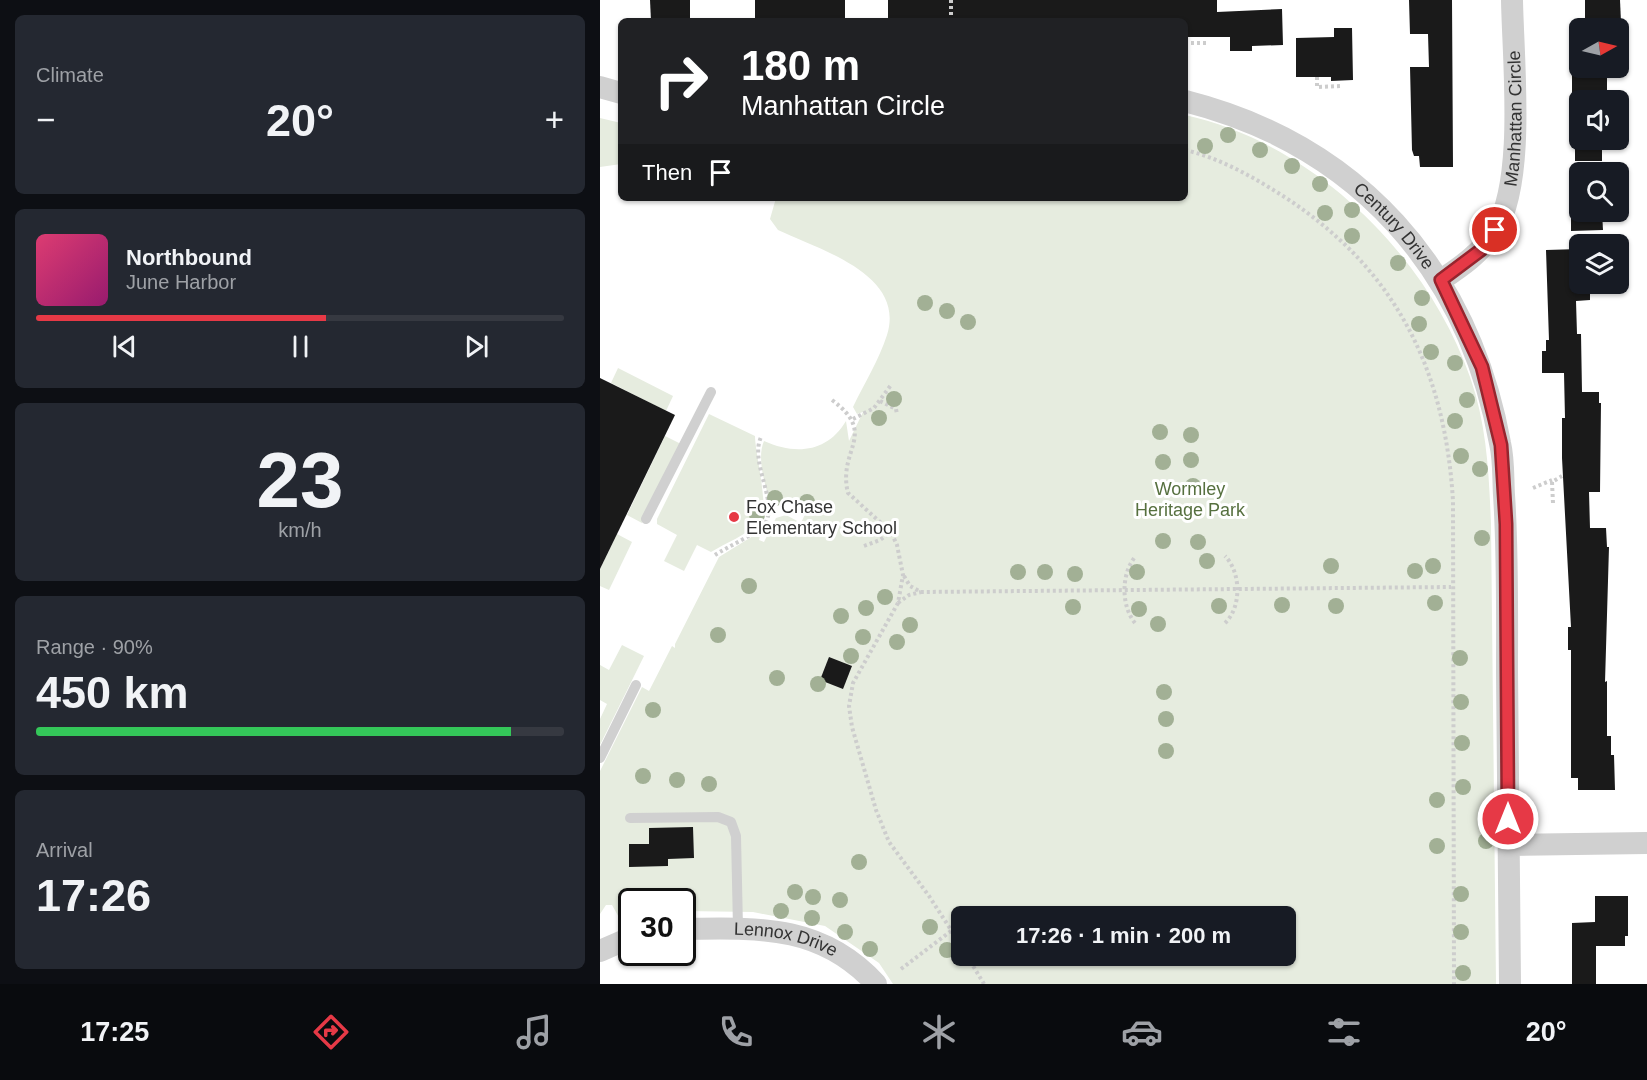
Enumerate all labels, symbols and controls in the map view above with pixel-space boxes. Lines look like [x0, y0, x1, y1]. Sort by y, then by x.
north arrow [1569, 18, 1629, 78]
map controls [1569, 18, 1629, 294]
icon: right [642, 42, 720, 120]
text: 180 m [741, 42, 860, 89]
street label: Manhattan Circle [1500, 50, 1526, 188]
text: Climate [36, 64, 104, 86]
button: sound [1569, 90, 1629, 150]
text: Manhattan Circle [741, 91, 945, 121]
text: 20° [266, 95, 334, 146]
text: − [36, 101, 55, 138]
text: + [545, 101, 564, 138]
icon: arrive [704, 156, 737, 189]
text: Then [642, 160, 692, 185]
button: search [1569, 162, 1629, 222]
street label: Century Drive [1350, 178, 1438, 273]
pin [1469, 204, 1520, 255]
icon: arrive [1478, 213, 1511, 246]
button: layers [1569, 234, 1629, 294]
text: Northbound [126, 245, 252, 270]
text: June Harbor [126, 271, 236, 293]
icon: previous [108, 330, 141, 363]
icon: pause [284, 330, 317, 363]
icon: next [460, 330, 493, 363]
text: 23 [257, 436, 343, 524]
park label: Wormley Heritage Park [1135, 479, 1246, 520]
place label: Fox Chase Elementary School [746, 497, 897, 538]
marker: Fox Chase Elementary School [727, 510, 741, 524]
text: km/h [278, 519, 322, 541]
text: Range · 90% [36, 636, 153, 658]
text: 450 km [36, 667, 189, 718]
position arrow [1476, 787, 1540, 851]
text: Arrival [36, 839, 93, 861]
text: 17:26 [36, 870, 151, 921]
speed limit sign: 30 [618, 888, 696, 966]
street label: Lennox Drive [734, 919, 841, 960]
text: 17:26 · 1 min · 200 m [1016, 923, 1231, 948]
icon: directions [310, 1011, 352, 1053]
icon: music [513, 1011, 555, 1053]
icon: phone [715, 1011, 757, 1053]
icon: climate [918, 1011, 960, 1053]
icon: car [1121, 1011, 1163, 1053]
icon: filters [1323, 1011, 1365, 1053]
text: 17:25 [80, 1017, 149, 1047]
text: 20° [1526, 1017, 1567, 1047]

